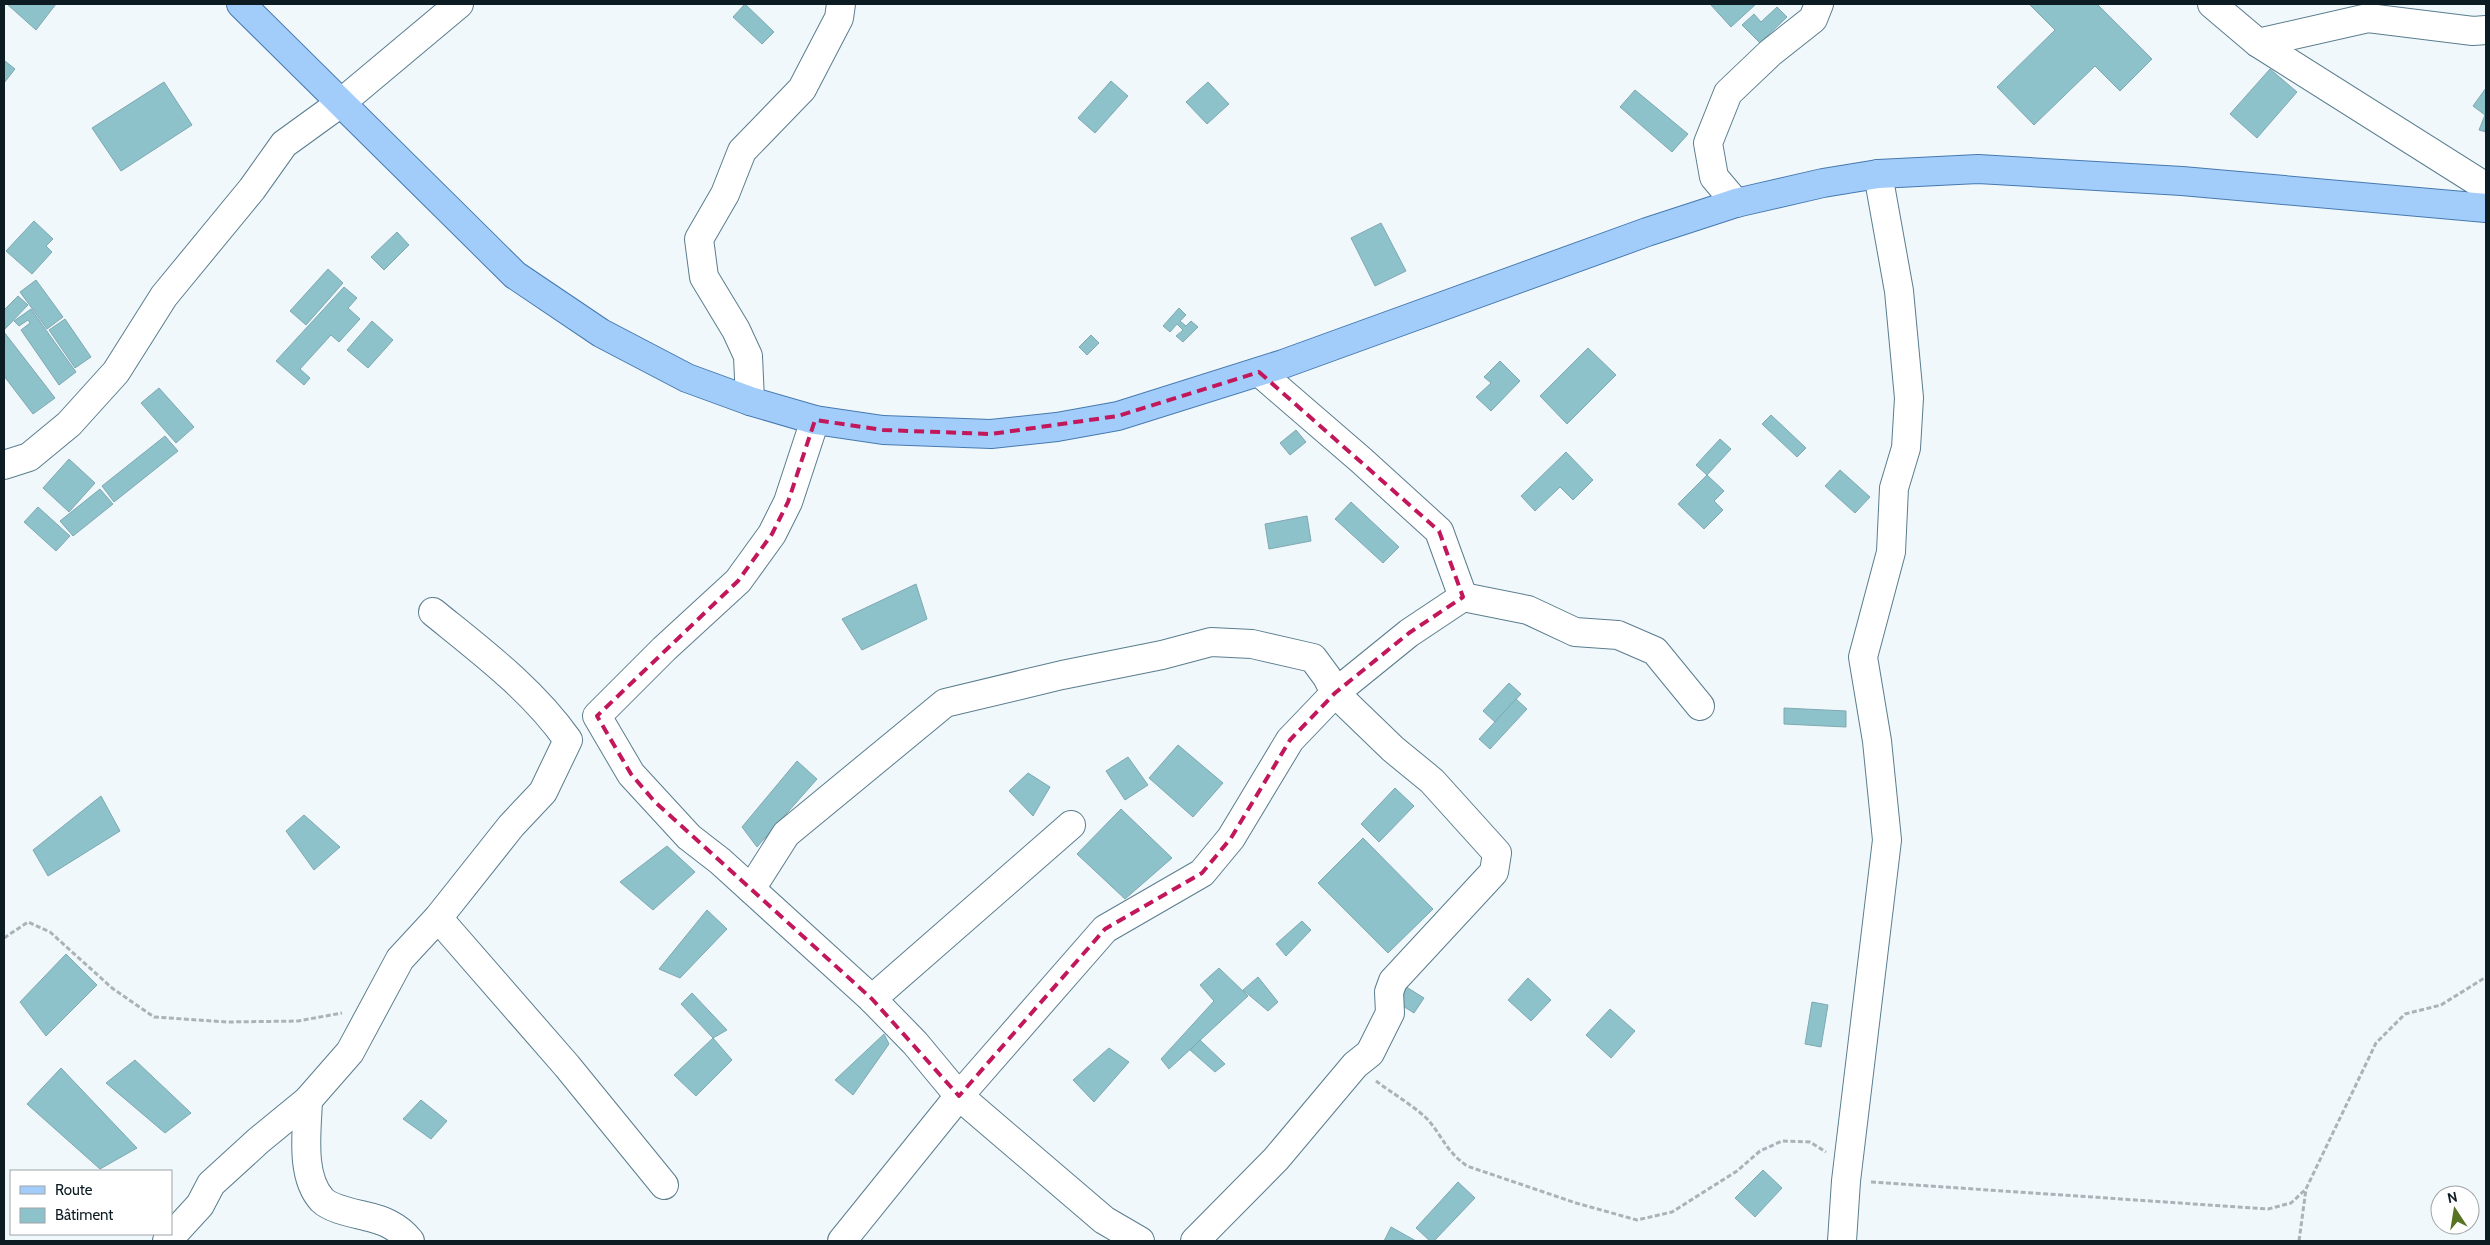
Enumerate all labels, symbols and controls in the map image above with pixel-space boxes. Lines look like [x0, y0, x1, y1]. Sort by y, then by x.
legend [10, 1170, 172, 1235]
text: Route [55, 1181, 93, 1199]
north arrow [2430, 1185, 2480, 1235]
text: N [2446, 1187, 2459, 1207]
text: Bâtiment [55, 1206, 113, 1224]

